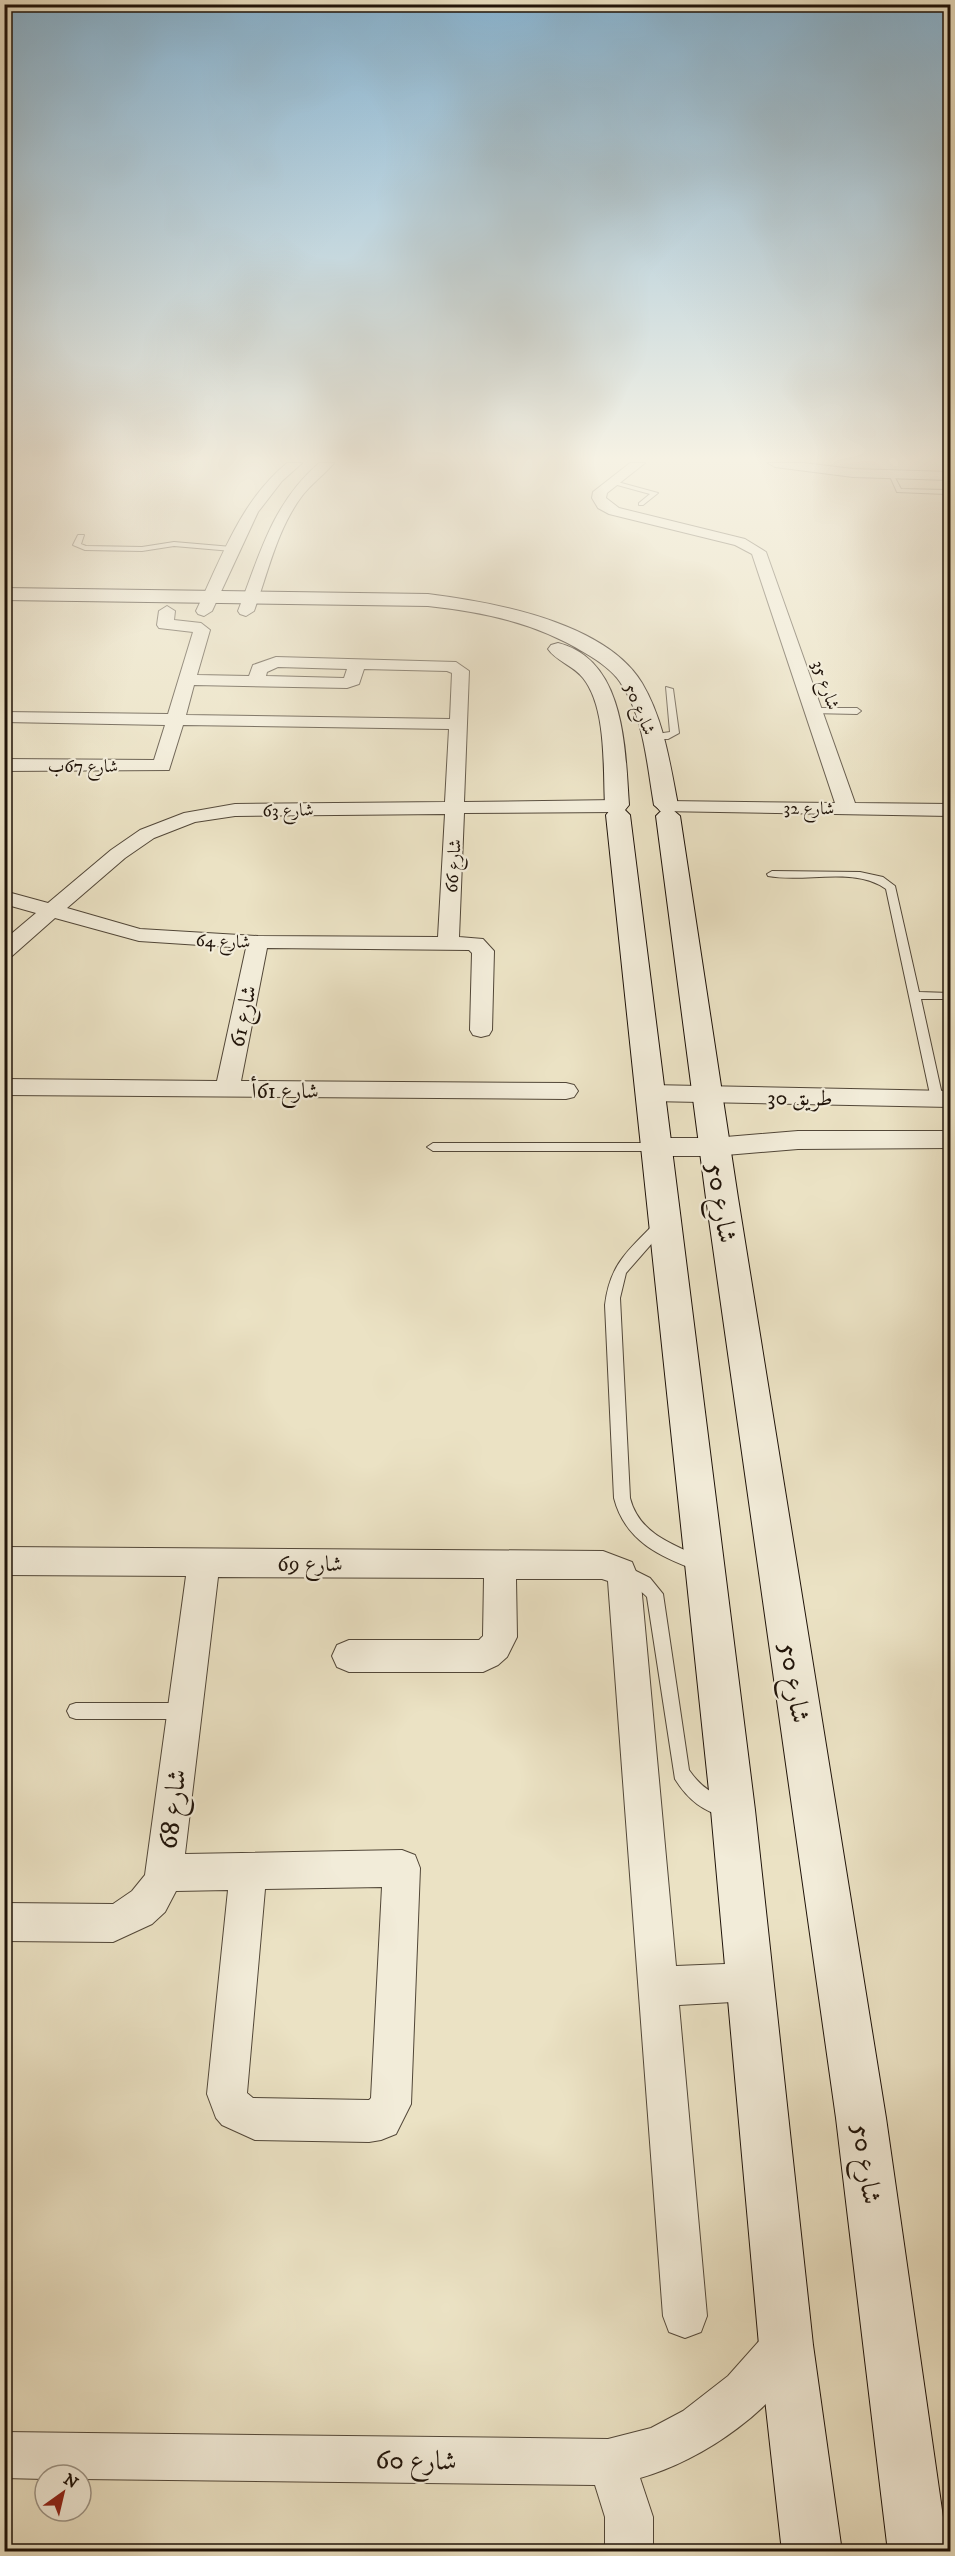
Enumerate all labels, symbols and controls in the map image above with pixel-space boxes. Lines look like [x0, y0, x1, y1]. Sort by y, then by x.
street label: شارع 35 [804, 658, 844, 714]
street label: شارع 50 [616, 680, 660, 740]
street label: شارع 67ب [48, 756, 118, 781]
street label: شارع 32 [783, 798, 835, 823]
street label: شارع 63 [262, 800, 314, 825]
street label: شارع 66 [441, 838, 470, 894]
street label: شارع 64 [195, 930, 251, 957]
street label: شارع 61 [224, 983, 267, 1050]
street label: شارع 61أ [251, 1075, 319, 1109]
street label: طريق 30 [767, 1084, 833, 1113]
street label: شارع 50 [694, 1161, 744, 1246]
street label: شارع 69 [277, 1551, 343, 1582]
street label: شارع 50 [767, 1641, 817, 1726]
street label: شارع 68 [151, 1767, 199, 1852]
street label: شارع 50 [840, 2122, 888, 2207]
street label: شارع 60 [375, 2443, 457, 2483]
north arrow [33, 2463, 93, 2523]
text: N [60, 2469, 82, 2493]

